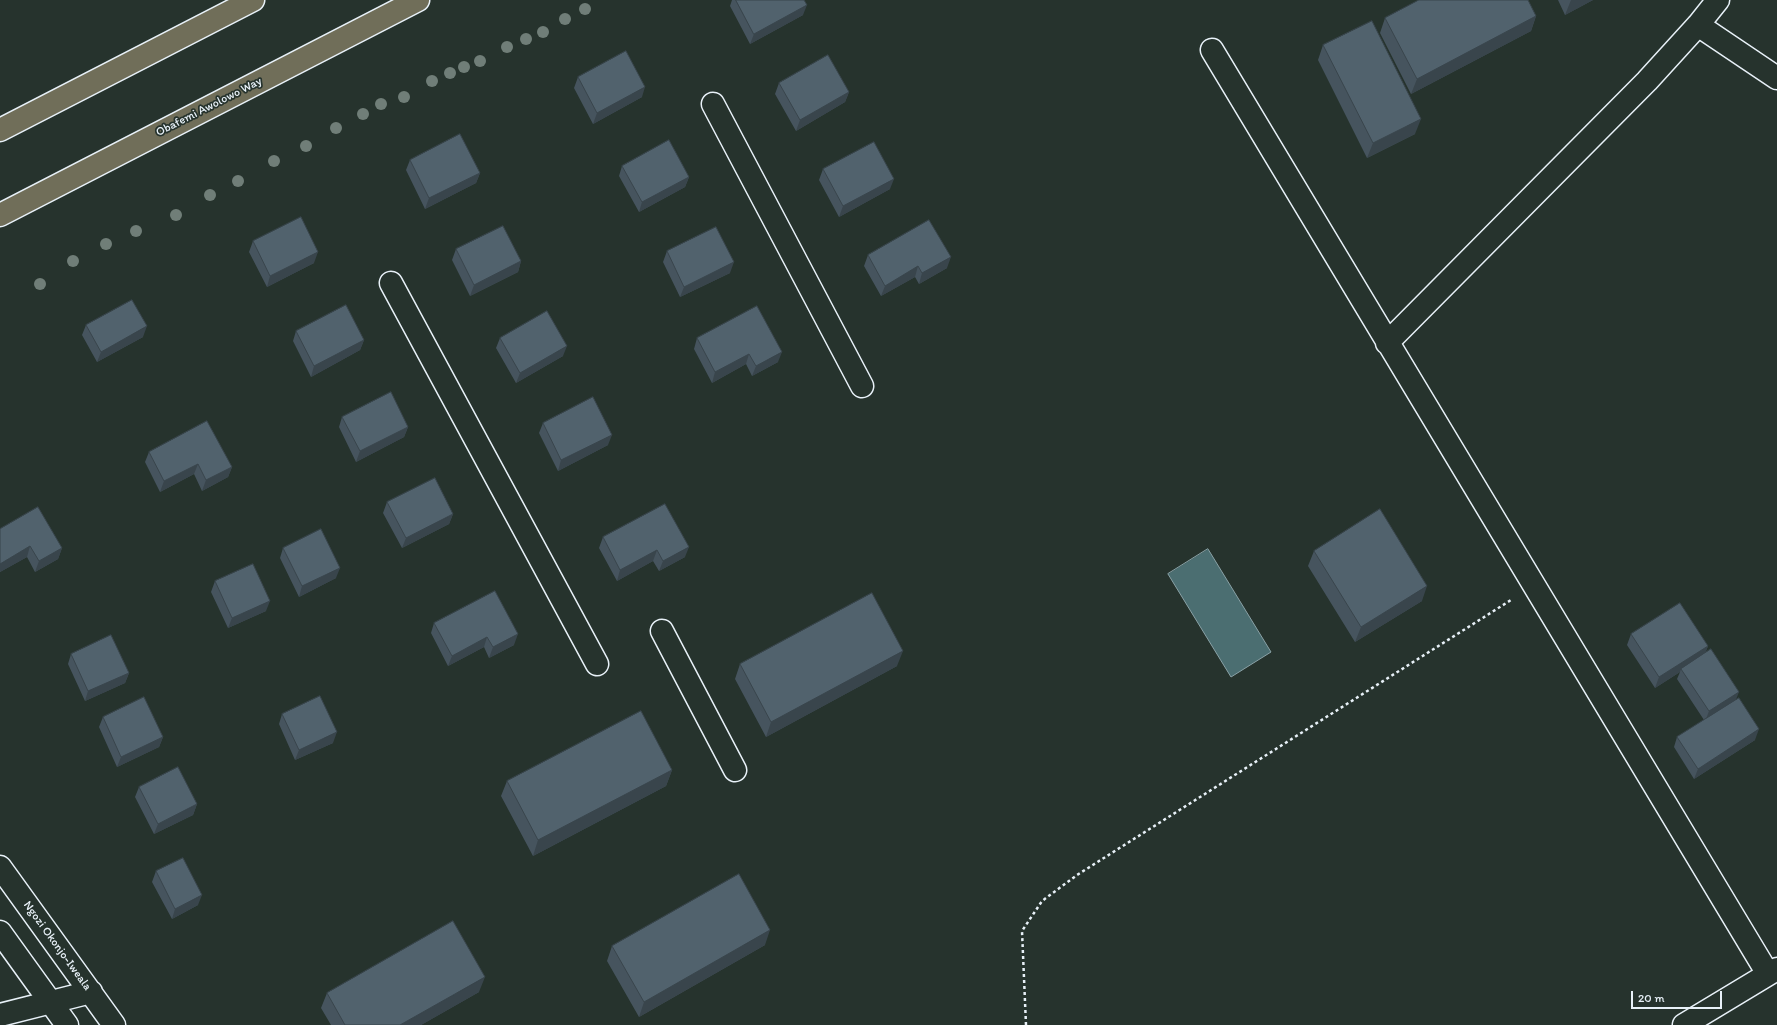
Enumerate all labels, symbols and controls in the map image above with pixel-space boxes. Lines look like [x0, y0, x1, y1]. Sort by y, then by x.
street label: Obafemi Awolowo Way [154, 74, 264, 140]
street label: Ngozi Okonjo-Iweala [20, 899, 94, 993]
scale bar [1633, 983, 1724, 1009]
text: 20 m [1638, 991, 1665, 1005]

